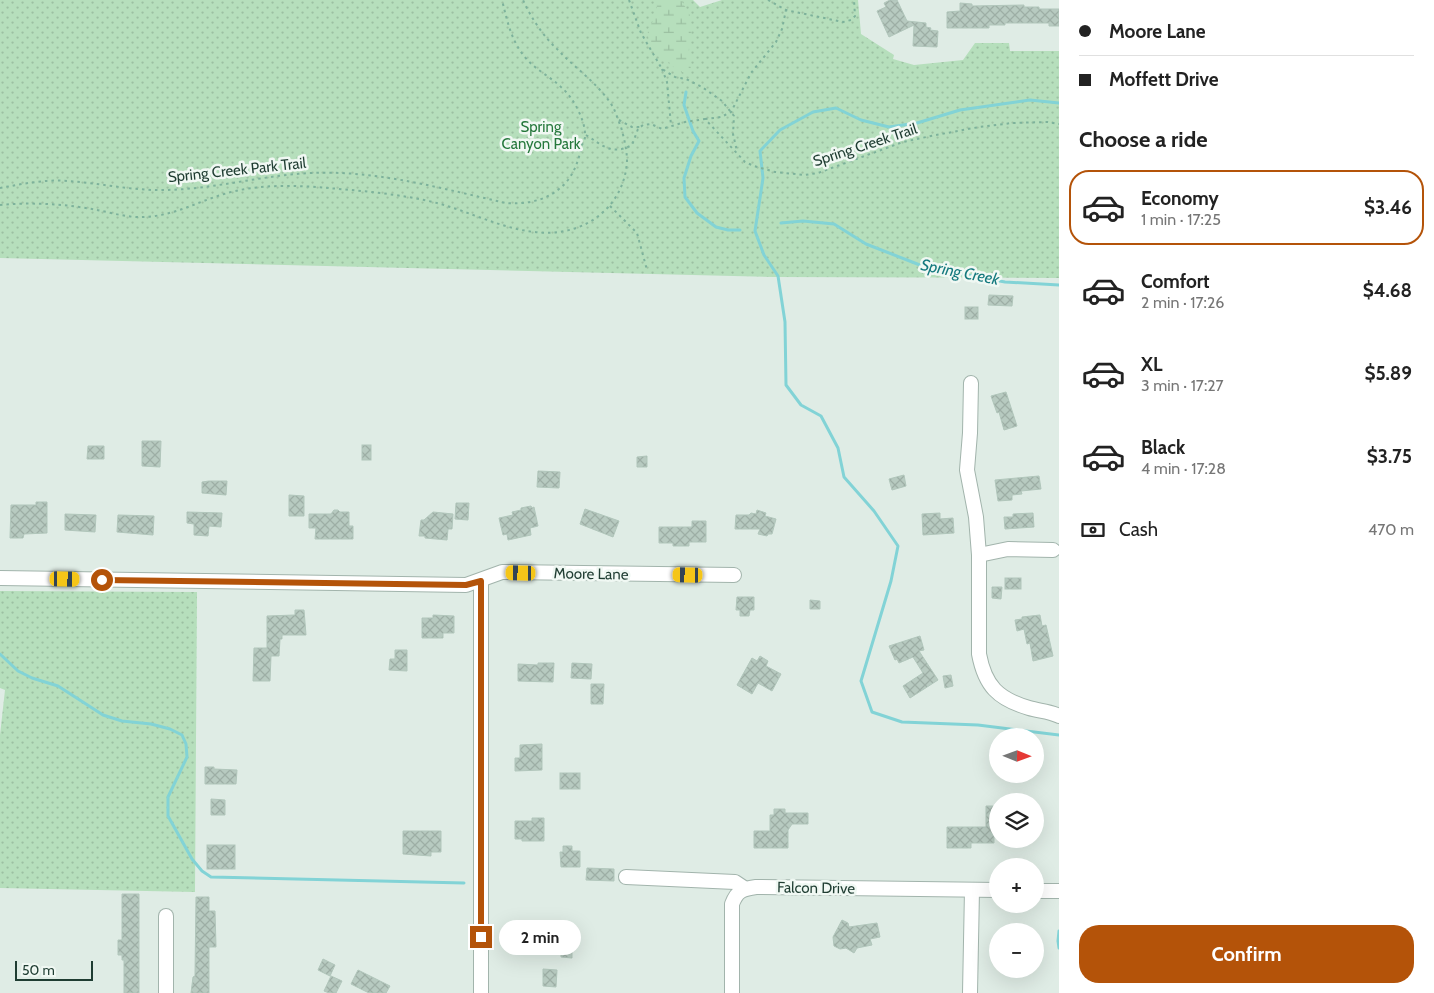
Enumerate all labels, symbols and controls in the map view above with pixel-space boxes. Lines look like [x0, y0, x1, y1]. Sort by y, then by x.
text: Moore Lane [1109, 20, 1206, 43]
text: Moffett Drive [1109, 68, 1219, 91]
park label: Spring Canyon Park [501, 118, 581, 153]
street label: Spring Creek Trail [811, 120, 920, 170]
text: Choose a ride [1079, 126, 1208, 153]
street label: Spring Creek Park Trail [167, 154, 307, 186]
icon: car [1081, 185, 1126, 230]
text: Economy [1141, 187, 1219, 210]
text: $3.46 [1364, 196, 1412, 219]
text: 1 min · 17:25 [1141, 210, 1221, 229]
water label: Spring Creek [919, 255, 1002, 289]
icon: car [1081, 268, 1126, 313]
text: Comfort [1141, 270, 1210, 293]
text: $4.68 [1363, 279, 1412, 302]
text: 2 min · 17:26 [1141, 293, 1224, 312]
icon: car [1081, 351, 1126, 396]
text: XL [1141, 353, 1162, 376]
text: $5.89 [1364, 362, 1412, 385]
text: 3 min · 17:27 [1141, 376, 1224, 395]
icon: car [1081, 434, 1126, 479]
text: Black [1141, 436, 1185, 459]
text: $3.75 [1367, 445, 1412, 468]
text: 4 min · 17:28 [1141, 459, 1226, 478]
icon: cash [1079, 516, 1107, 544]
text: Cash [1119, 518, 1158, 541]
text: 470 m [1368, 520, 1414, 539]
street label: Moore Lane [553, 564, 629, 584]
car [505, 565, 536, 581]
car [672, 567, 703, 583]
route start [91, 569, 113, 591]
car [49, 571, 80, 587]
north arrow [989, 728, 1044, 782]
map controls [989, 728, 1044, 978]
button: layers [989, 793, 1044, 848]
button: + [989, 858, 1044, 913]
street label: Falcon Drive [777, 878, 855, 898]
callout: 2 min [498, 920, 581, 954]
button: − [989, 923, 1044, 978]
button: Confirm [1079, 925, 1414, 983]
route end [470, 926, 492, 948]
text: 2 min [521, 928, 559, 947]
scale bar [15, 958, 92, 981]
text: 50 m [22, 961, 55, 979]

